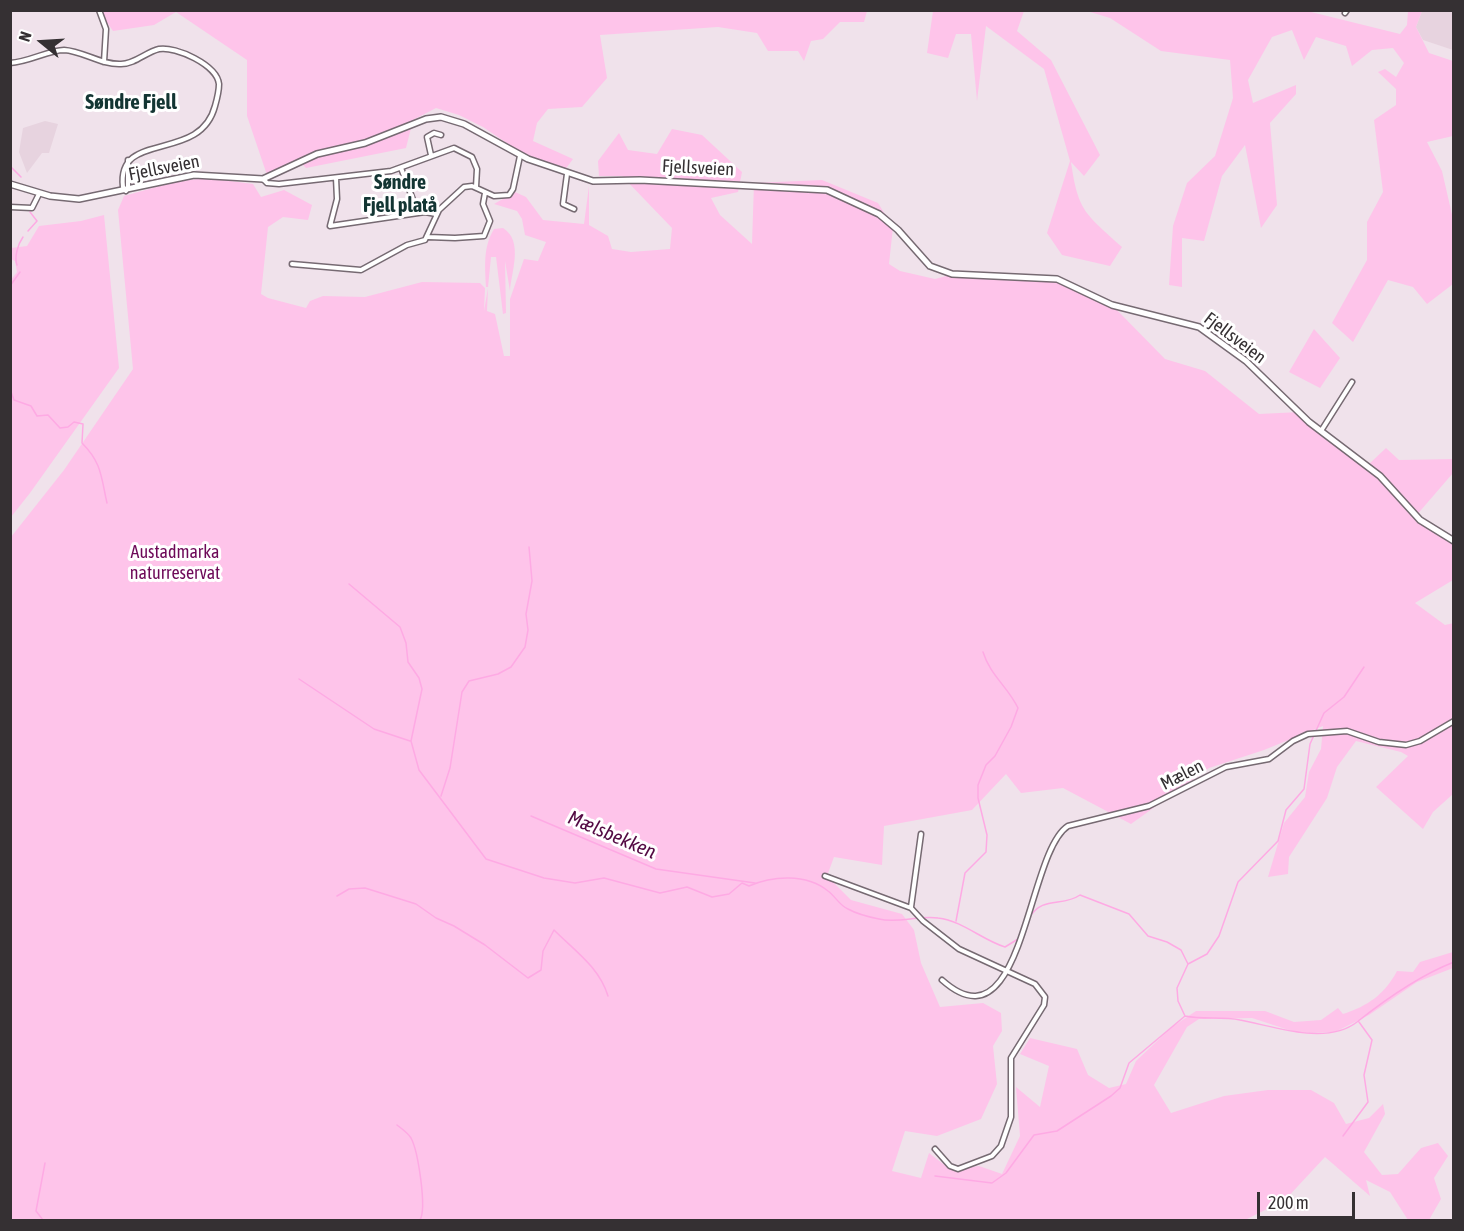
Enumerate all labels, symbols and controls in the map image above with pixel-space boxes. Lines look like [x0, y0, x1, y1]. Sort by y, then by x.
north arrow [12, 12, 72, 72]
text: N [15, 29, 35, 44]
district label: Søndre Fjell [85, 89, 177, 115]
street label: Fjellsveien [127, 151, 201, 185]
street label: Fjellsveien [662, 155, 734, 181]
district label: Søndre Fjell platå [363, 171, 437, 218]
street label: Fjellsveien [1200, 308, 1270, 368]
park label: Austadmarka naturreservat [130, 541, 220, 584]
street label: Mælen [1157, 755, 1207, 795]
water label: Mælsbekken [564, 806, 660, 864]
scale bar [1260, 1180, 1358, 1218]
text: 200 m [1268, 1192, 1309, 1213]

